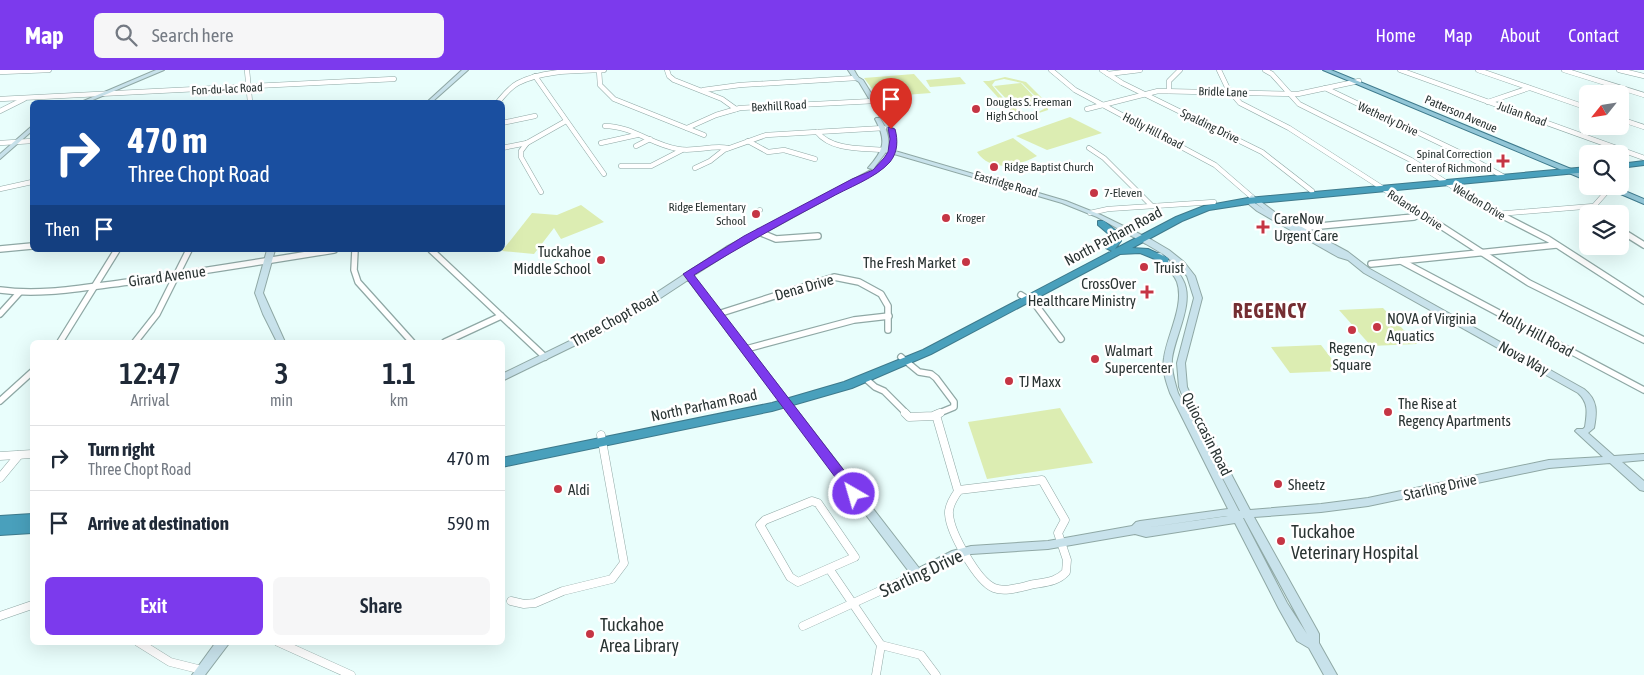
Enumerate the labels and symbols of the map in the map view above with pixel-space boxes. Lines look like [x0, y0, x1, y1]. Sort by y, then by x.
pin [870, 78, 912, 129]
street label: Fon-du-lac Road [191, 80, 263, 98]
street label: Bridle Lane [1198, 84, 1248, 100]
north arrow [1579, 85, 1629, 135]
street label: Patterson Avenue [1423, 92, 1499, 136]
place label: Douglas S. Freeman High School [986, 95, 1072, 123]
street label: Bexhill Road [751, 98, 807, 114]
street label: Wetherly Drive [1356, 99, 1420, 139]
street label: Julian Road [1495, 99, 1549, 129]
marker: Douglas S. Freeman High School [970, 103, 982, 115]
street label: Spalding Drive [1178, 106, 1242, 146]
street label: Holly Hill Road [1120, 110, 1186, 152]
place label: Spinal Correction Center of Richmond [1406, 147, 1492, 175]
marker: Spinal Correction Center of Richmond [1496, 154, 1510, 168]
place label: Ridge Baptist Church [1004, 160, 1094, 174]
marker: Ridge Baptist Church [988, 161, 1000, 173]
street label: Eastridge Road [973, 168, 1039, 200]
street label: Weldon Drive [1450, 181, 1508, 223]
place label: 7-Eleven [1104, 186, 1142, 200]
marker: 7-Eleven [1088, 187, 1100, 199]
street label: Rolando Drive [1385, 187, 1445, 233]
place label: Ridge Elementary School [668, 200, 747, 228]
street label: North Parham Road [1061, 203, 1165, 269]
marker: Ridge Elementary School [750, 208, 762, 220]
place label: CareNow Urgent Care [1274, 210, 1339, 244]
place label: Kroger [956, 211, 985, 225]
marker: Kroger [940, 212, 952, 224]
marker: CareNow Urgent Care [1256, 220, 1270, 234]
place label: Tuckahoe Middle School [513, 243, 591, 277]
marker: Tuckahoe Middle School [595, 254, 607, 266]
place label: The Fresh Market [863, 254, 956, 271]
marker: The Fresh Market [960, 256, 972, 268]
place label: Truist [1154, 259, 1184, 276]
marker: Truist [1138, 261, 1150, 273]
street label: Girard Avenue [127, 262, 207, 290]
street label: Dena Drive [773, 270, 836, 304]
place label: CrossOver Healthcare Ministry [1028, 275, 1137, 309]
marker: CrossOver Healthcare Ministry [1140, 285, 1154, 299]
street label: Three Chopt Road [569, 288, 661, 350]
district label: REGENCY [1233, 299, 1307, 322]
street label: Holly Hill Road [1496, 306, 1576, 360]
place label: NOVA of Virginia Aquatics [1387, 310, 1477, 344]
marker: NOVA of Virginia Aquatics [1371, 321, 1383, 333]
marker: Regency Square [1346, 324, 1358, 336]
street label: Nova Way [1496, 337, 1552, 379]
place label: Regency Square [1329, 339, 1375, 373]
place label: Walmart Supercenter [1105, 342, 1173, 376]
marker: Walmart Supercenter [1089, 353, 1101, 365]
place label: TJ Maxx [1019, 373, 1061, 390]
marker: TJ Maxx [1003, 375, 1015, 387]
street label: North Parham Road [649, 385, 759, 425]
street label: Quioccasin Road [1179, 389, 1235, 479]
place label: The Rise at Regency Apartments [1398, 395, 1511, 429]
marker: The Rise at Regency Apartments [1382, 406, 1394, 418]
position arrow [827, 467, 879, 519]
street label: Starling Drive [1402, 470, 1478, 504]
place label: Sheetz [1288, 476, 1325, 493]
marker: Sheetz [1272, 478, 1284, 490]
place label: Aldi [568, 481, 590, 498]
marker: Aldi [552, 483, 564, 495]
place label: Tuckahoe Veterinary Hospital [1291, 521, 1419, 563]
marker: Tuckahoe Veterinary Hospital [1275, 535, 1287, 547]
street label: Starling Drive [876, 545, 966, 601]
place label: Tuckahoe Area Library [600, 614, 679, 656]
marker: Tuckahoe Area Library [584, 628, 596, 640]

